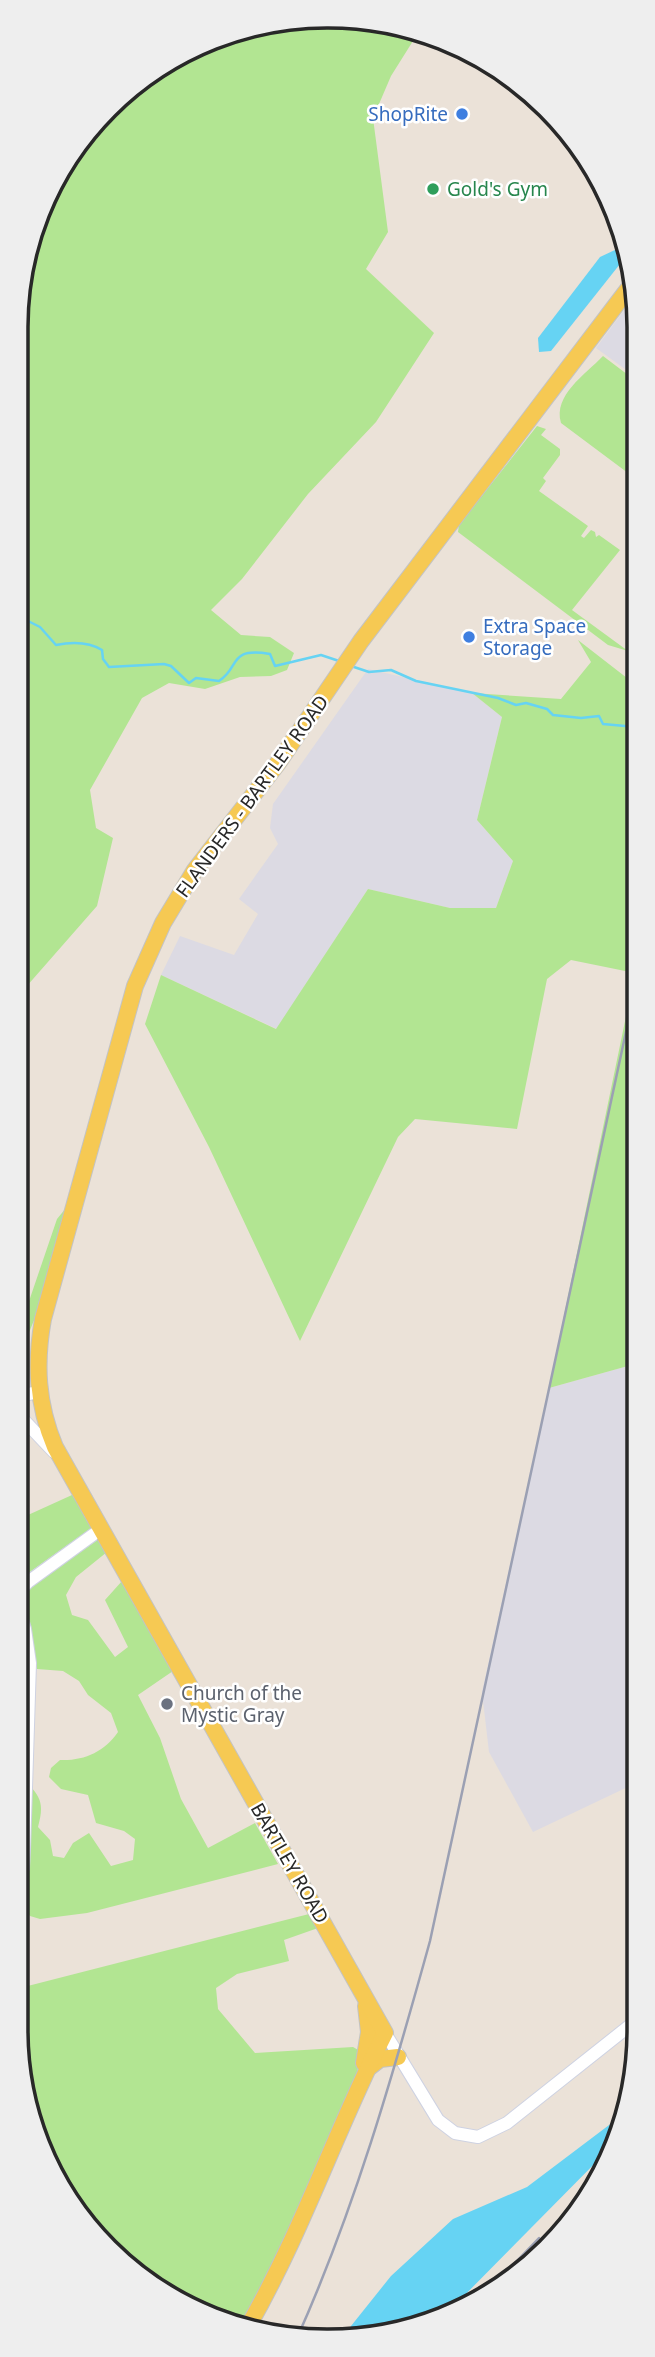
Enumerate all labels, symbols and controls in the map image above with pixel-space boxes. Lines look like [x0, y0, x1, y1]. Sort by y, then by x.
place label: ShopRite [368, 101, 448, 127]
marker: ShopRite [454, 106, 470, 122]
place label: Gold's Gym [447, 176, 548, 202]
marker: Gold's Gym [425, 181, 441, 197]
place label: Extra Space Storage [483, 613, 586, 661]
marker: Extra Space Storage [461, 629, 477, 645]
street label: FLANDERS - BARTLEY ROAD [170, 689, 334, 903]
place label: Church of the Mystic Gray [181, 1680, 302, 1728]
marker: Church of the Mystic Gray [159, 1696, 175, 1712]
street label: BARTLEY ROAD [245, 1798, 335, 1928]

